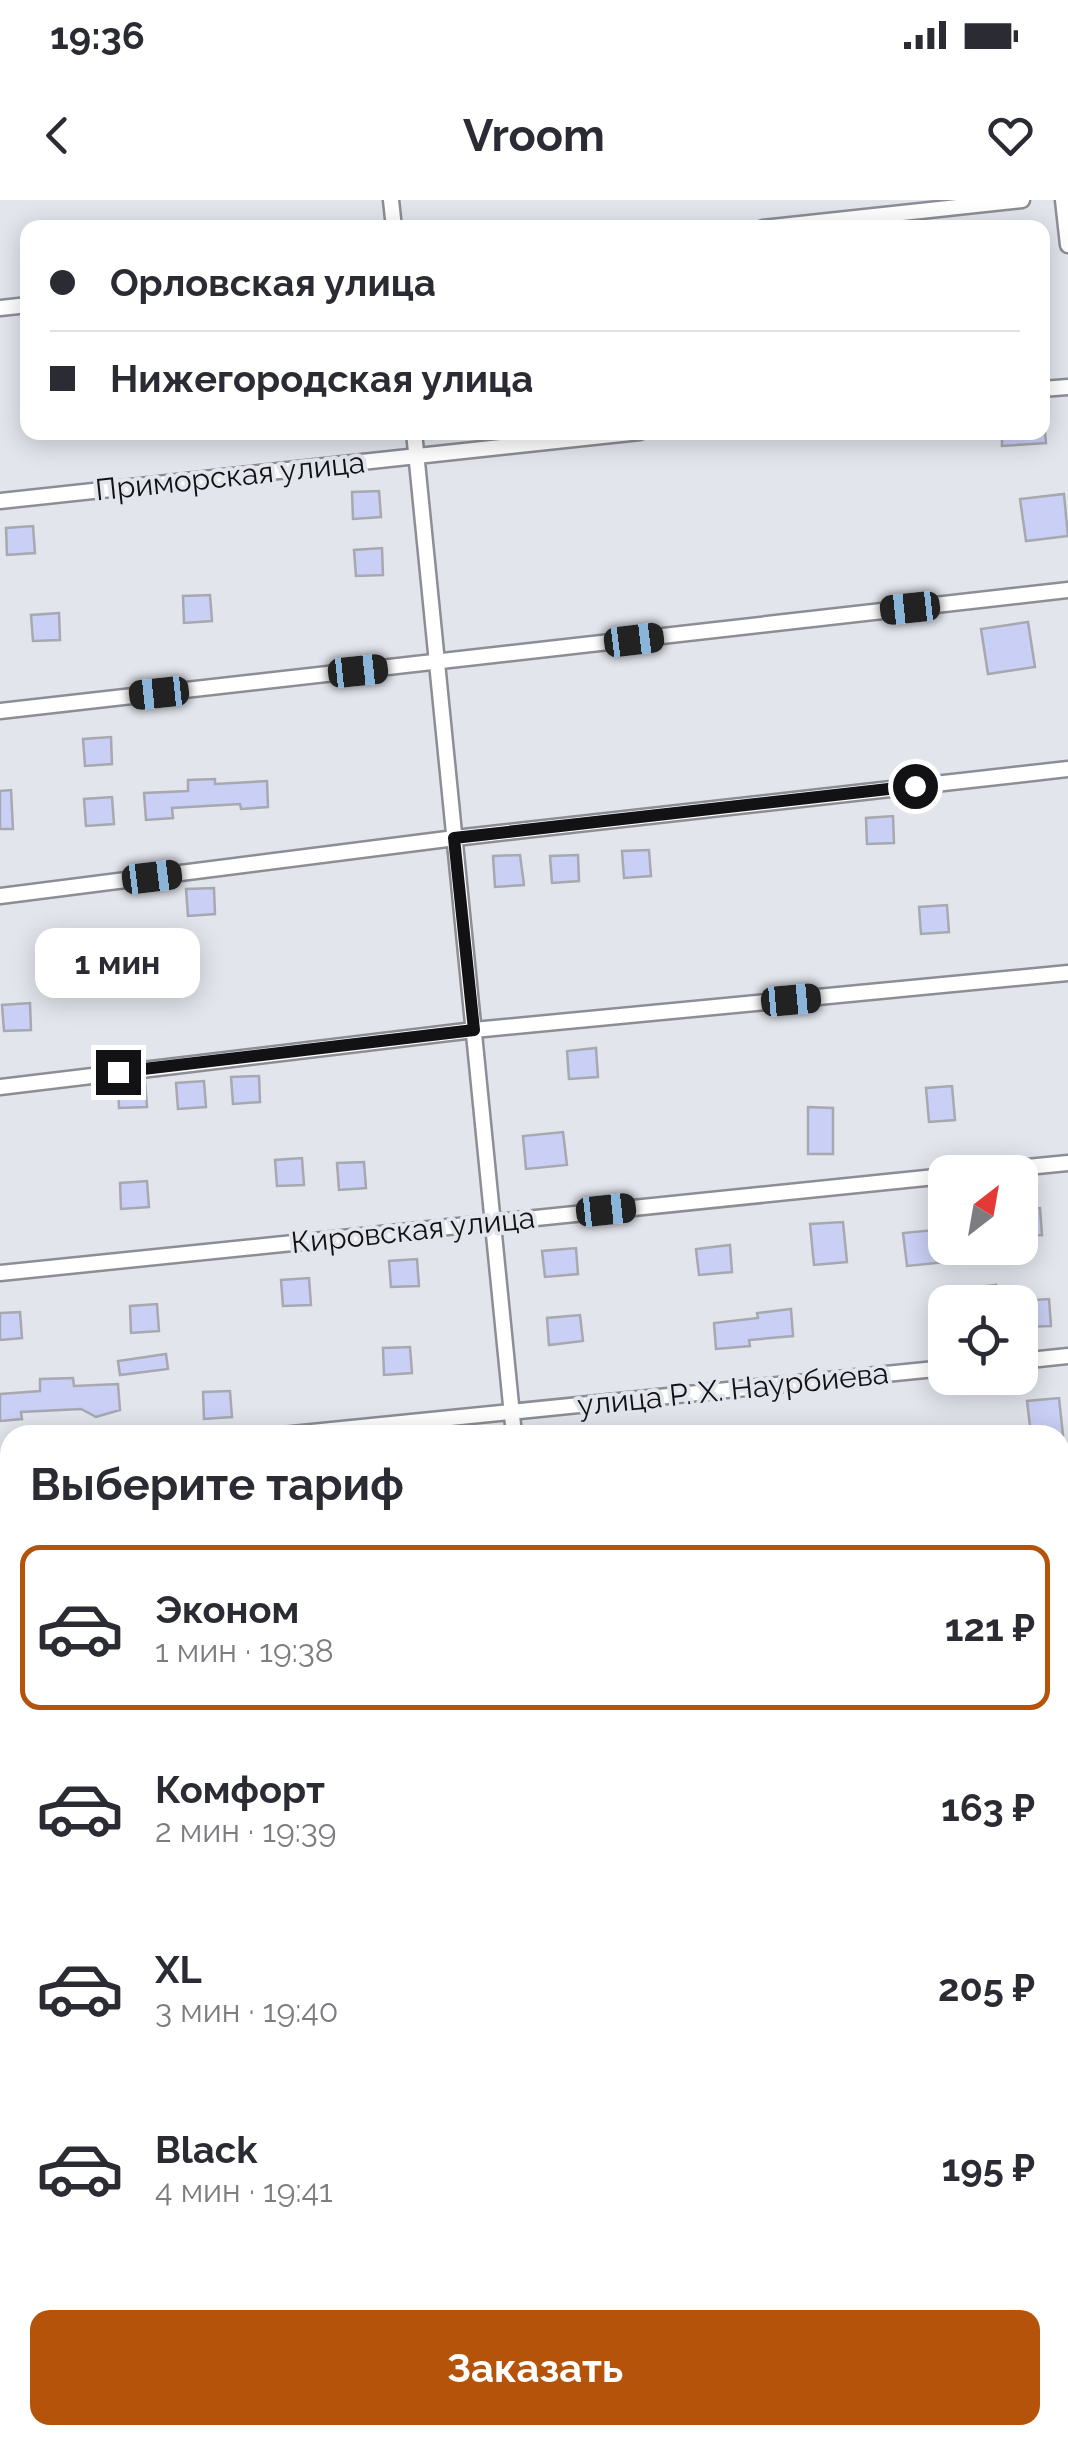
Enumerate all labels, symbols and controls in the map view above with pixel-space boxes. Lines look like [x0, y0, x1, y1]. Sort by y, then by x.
text: 19:36 [50, 13, 145, 58]
icon: back [30, 108, 85, 163]
icon: heart [983, 108, 1038, 163]
text: Vroom [463, 109, 605, 162]
text: Орловская улица [110, 260, 436, 305]
text: Нижегородская улица [110, 356, 533, 401]
street label: Приморская улица [94, 444, 366, 508]
car [879, 590, 941, 626]
car [602, 621, 666, 659]
car [327, 653, 389, 689]
car [128, 675, 190, 711]
route start [893, 764, 938, 809]
car [120, 858, 184, 896]
callout: 1 мин [36, 927, 200, 997]
text: 1 мин [75, 944, 160, 981]
car [760, 982, 822, 1018]
route end [96, 1050, 141, 1095]
north arrow [928, 1155, 1038, 1265]
map controls [928, 1155, 1038, 1395]
car [575, 1192, 637, 1228]
street label: Кировская улица [289, 1200, 537, 1260]
button: locate [928, 1285, 1038, 1395]
street label: улица Р. Х. Наурбиева [576, 1355, 890, 1423]
text: Выберите тариф [30, 1458, 404, 1511]
icon: car [35, 1583, 125, 1673]
text: Эконом [155, 1587, 299, 1632]
text: 121 ₽ [945, 1605, 1035, 1650]
text: 1 мин · 19:38 [155, 1632, 334, 1669]
icon: car [35, 1763, 125, 1853]
text: Комфорт [155, 1767, 325, 1812]
text: 163 ₽ [941, 1785, 1035, 1830]
text: 2 мин · 19:39 [155, 1812, 337, 1849]
icon: car [35, 1943, 125, 2033]
text: XL [155, 1947, 202, 1992]
text: 205 ₽ [938, 1965, 1035, 2010]
text: 3 мин · 19:40 [155, 1992, 338, 2029]
icon: car [35, 2123, 125, 2213]
text: Black [155, 2127, 257, 2172]
text: 195 ₽ [942, 2145, 1035, 2190]
text: 4 мин · 19:41 [155, 2172, 333, 2209]
button: Заказать [30, 2310, 1040, 2425]

